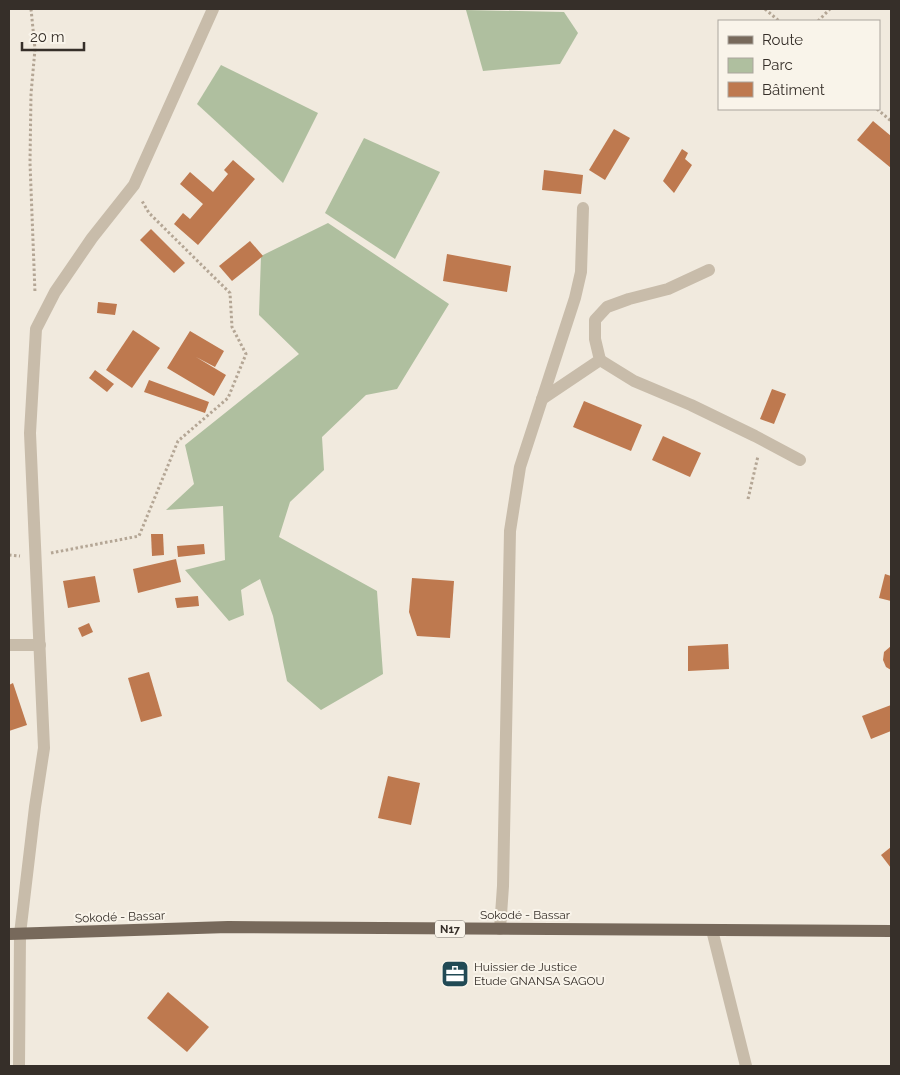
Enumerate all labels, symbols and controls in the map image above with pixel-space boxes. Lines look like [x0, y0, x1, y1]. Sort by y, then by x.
scale bar [22, 20, 85, 52]
legend [718, 20, 880, 110]
text: 20 m [30, 28, 65, 46]
text: Route [762, 31, 803, 49]
text: Parc [762, 56, 793, 74]
text: Bâtiment [762, 81, 825, 99]
street label: Sokodé - Bassar [75, 908, 166, 926]
street label: Sokodé - Bassar [480, 908, 571, 922]
road number: N17 [435, 921, 465, 938]
office icon: Huissier de Justice Etude GNANSA SAGOU [440, 959, 470, 989]
place label: Huissier de Justice Etude GNANSA SAGOU [474, 960, 605, 988]

